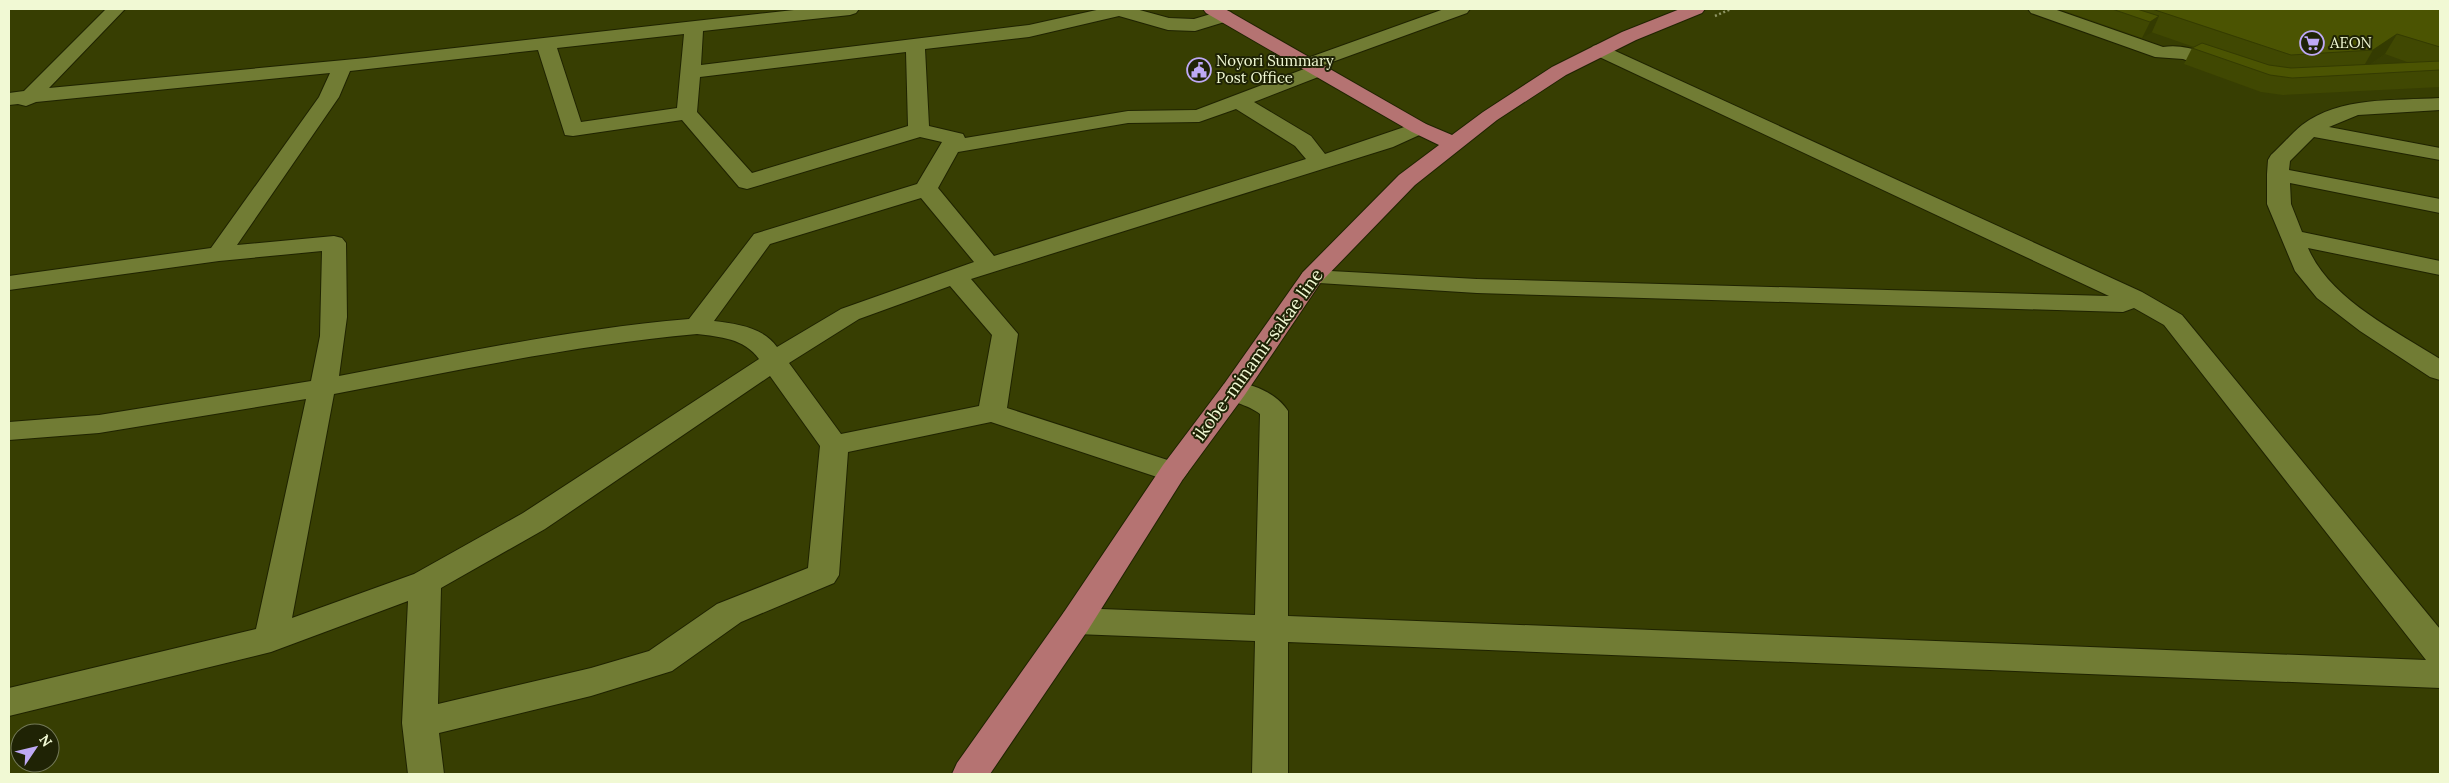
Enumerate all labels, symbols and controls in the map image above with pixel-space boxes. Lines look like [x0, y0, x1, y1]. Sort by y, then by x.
supermarket icon: AEON [2299, 30, 2325, 56]
place label: AEON [2329, 33, 2372, 52]
place label: Noyori Summary Post Office [1216, 51, 1334, 87]
public building icon: Noyori Summary Post Office [1186, 57, 1212, 83]
street label: ikobe-minami-sakae line [1187, 264, 1328, 445]
north arrow [10, 723, 60, 773]
text: N [35, 731, 56, 750]

